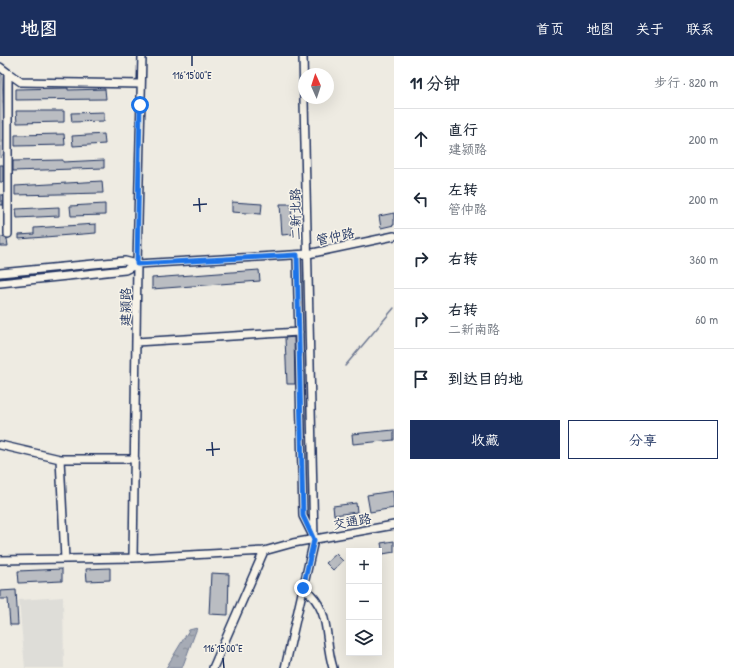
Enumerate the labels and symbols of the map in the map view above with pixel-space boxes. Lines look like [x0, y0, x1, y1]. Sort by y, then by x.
north arrow [298, 68, 334, 104]
text: 116°15'00"E [172, 69, 212, 82]
route start [131, 96, 149, 114]
street label: 二新北路 [286, 188, 304, 240]
street label: 管仲路 [314, 223, 356, 249]
street label: 建颍路 [116, 287, 134, 327]
street label: 交通路 [331, 509, 373, 533]
route end [294, 579, 312, 597]
text: 116°15'00"E [203, 642, 243, 655]

